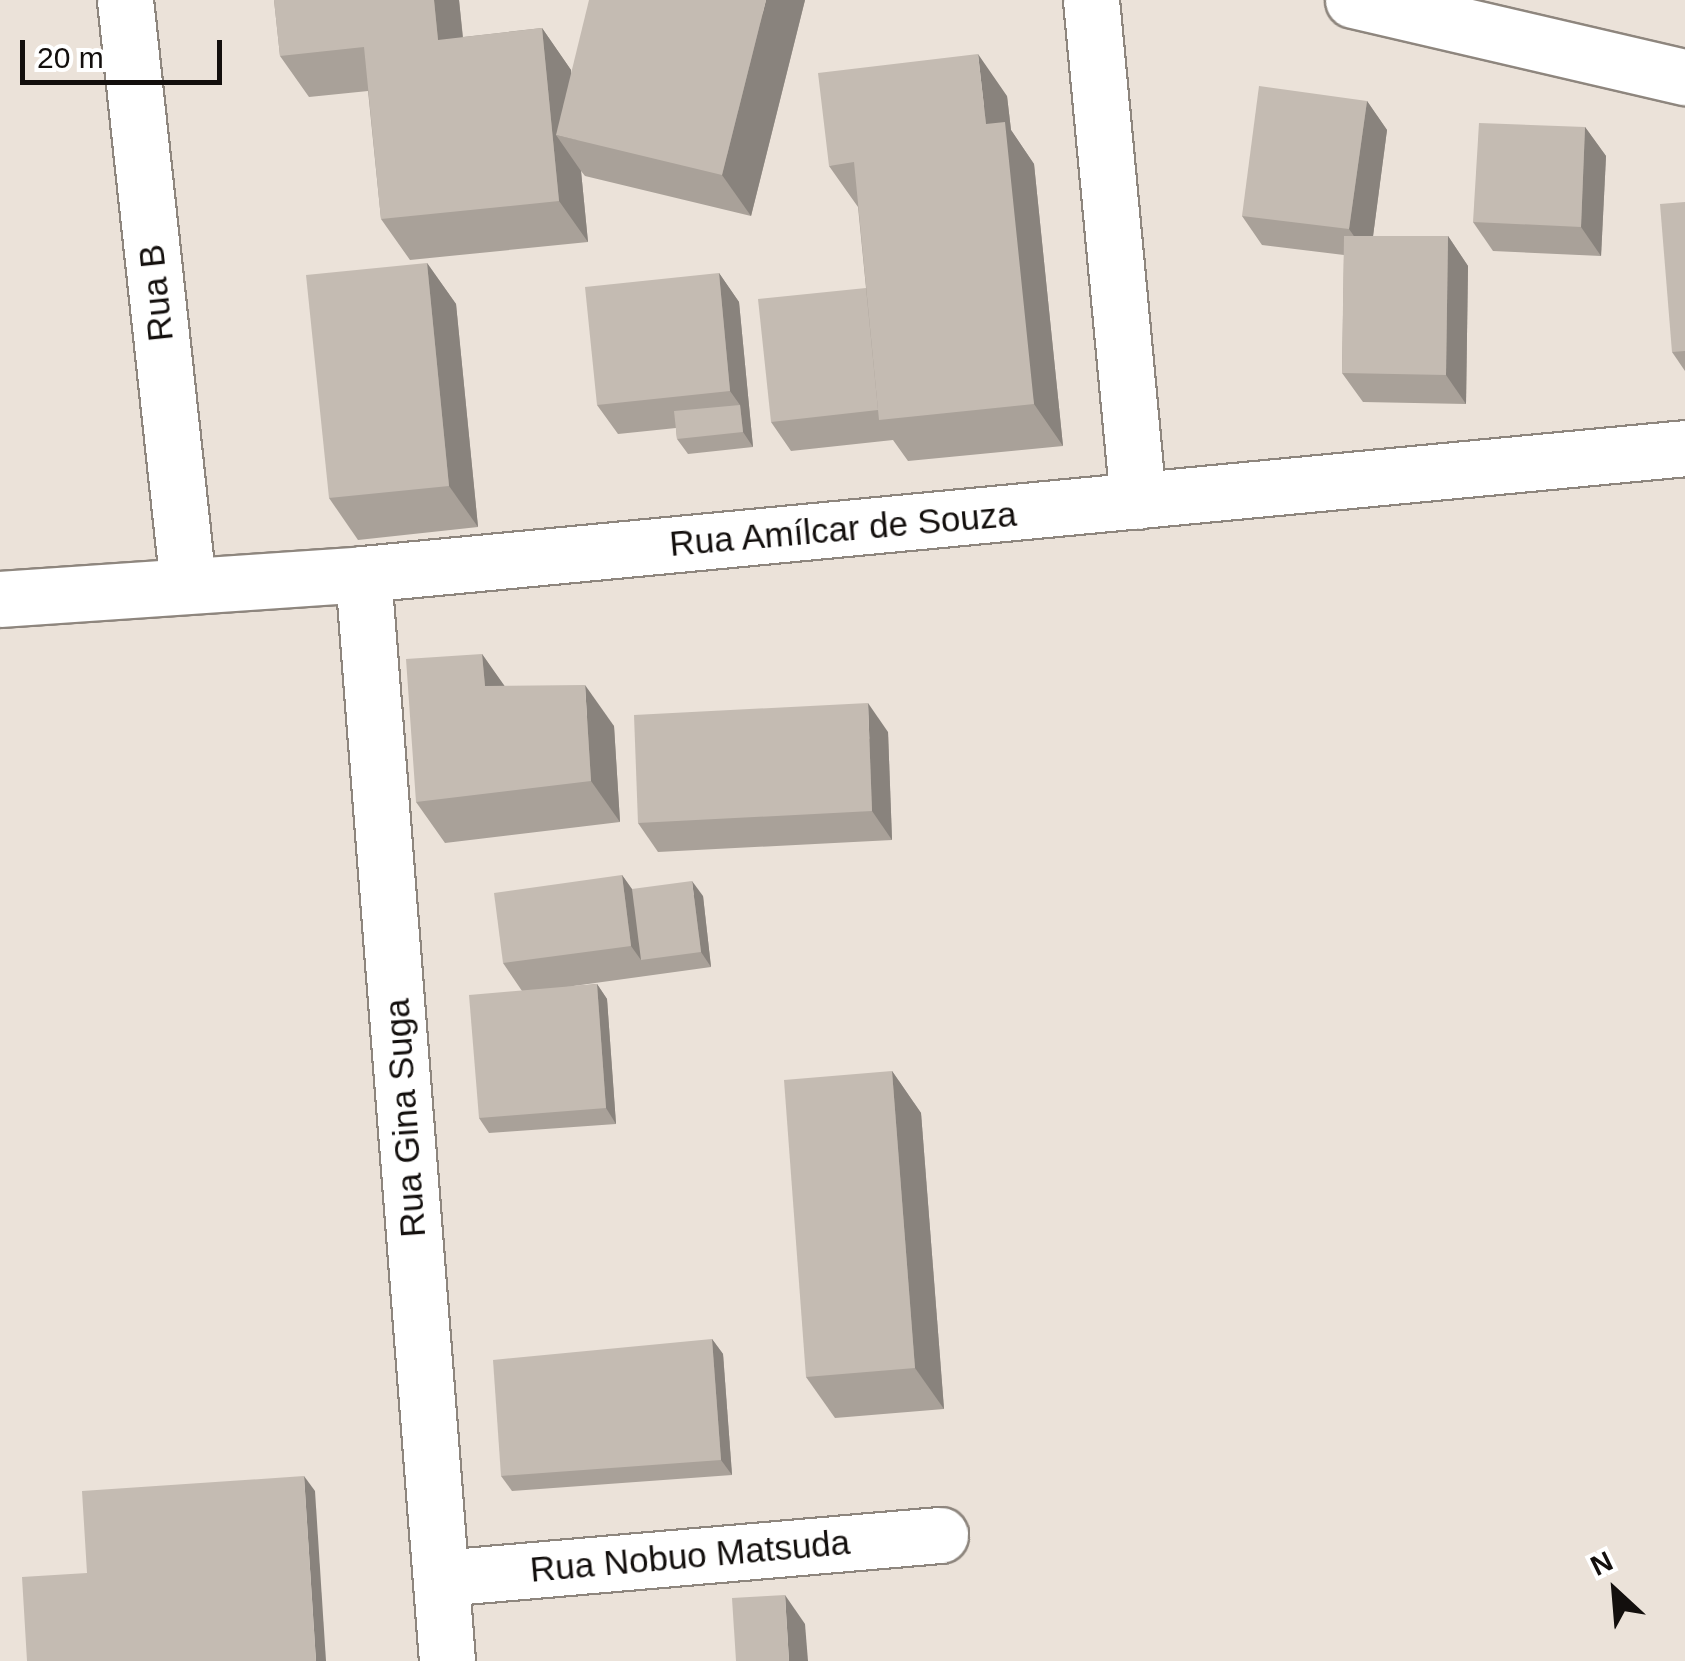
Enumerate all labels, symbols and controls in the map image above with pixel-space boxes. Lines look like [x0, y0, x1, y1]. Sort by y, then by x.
scale bar [25, 20, 228, 82]
text: 20 m [37, 41, 104, 74]
street label: Rua B [130, 242, 182, 344]
street label: Rua Amílcar de Souza [667, 493, 1019, 565]
street label: Rua Gina Suga [376, 997, 434, 1239]
street label: Rua Nobuo Matsuda [528, 1521, 852, 1591]
north arrow [1565, 1541, 1665, 1641]
text: N [1586, 1545, 1618, 1582]

